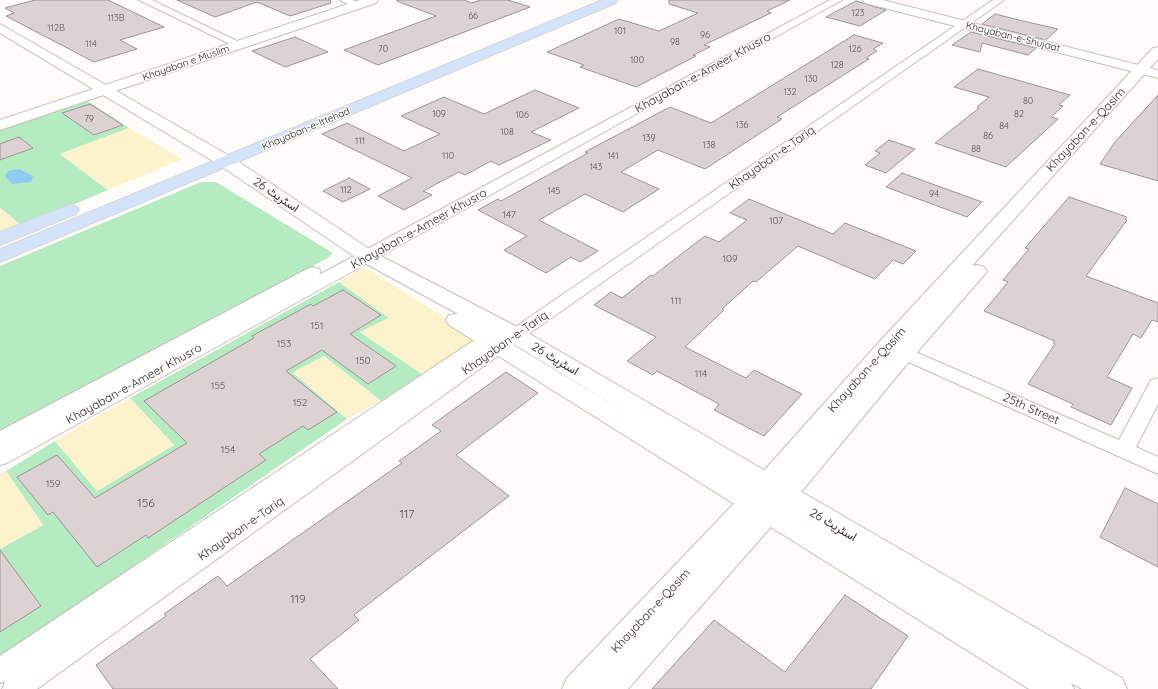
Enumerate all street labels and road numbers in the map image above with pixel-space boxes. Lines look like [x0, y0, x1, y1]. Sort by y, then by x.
street label: Khayaban-e-Shujaat [965, 19, 1061, 55]
street label: Khayaban-e-Ameer Khusro [633, 30, 773, 116]
street label: Khayaban e Muslim [141, 42, 231, 84]
street label: Khayaban-e-Qasim [1043, 85, 1129, 175]
street label: Khayaban-e-Ittehad [260, 105, 352, 153]
street label: Khayaban-e-Tariq [726, 123, 818, 193]
street label: اسٹریٹ 26 [250, 174, 302, 216]
street label: Khayaban-e-Ameer Khusro [349, 186, 489, 272]
street label: Khayaban-e-Tariq [459, 308, 551, 378]
street label: Khayaban-e-Qasim [825, 324, 909, 416]
street label: اسٹریٹ 26 [529, 339, 581, 379]
street label: Khayaban-e-Ameer Khusro [64, 341, 204, 427]
street label: 25th Street [1001, 390, 1061, 428]
street label: Khayaban-e-Tariq [195, 494, 287, 564]
street label: اسٹریٹ 26 [807, 505, 859, 545]
street label: Khayaban-e-Qasim [608, 566, 694, 656]

